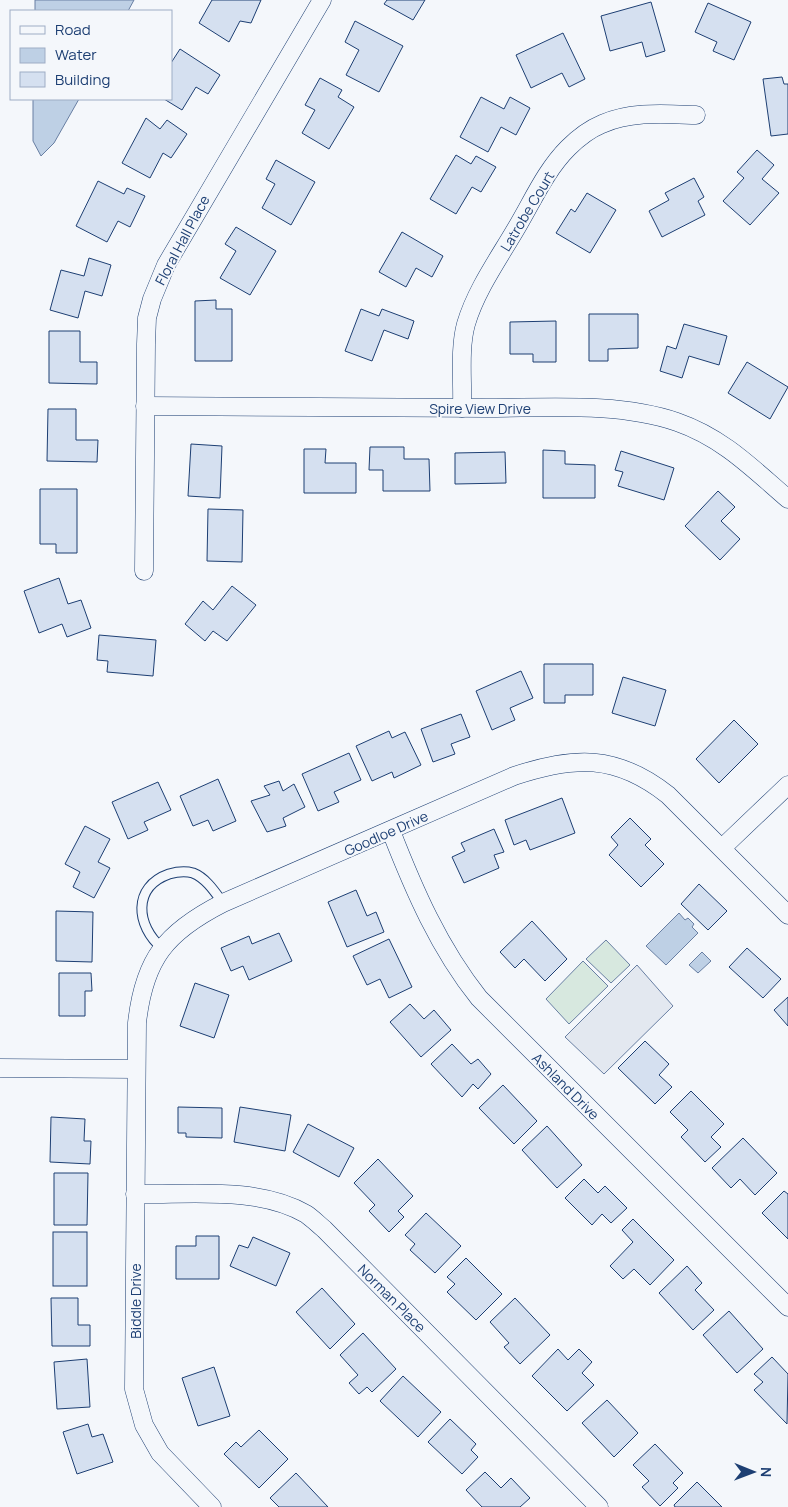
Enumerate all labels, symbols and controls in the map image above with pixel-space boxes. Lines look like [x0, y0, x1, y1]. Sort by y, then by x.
legend [10, 10, 172, 100]
text: Road [55, 19, 91, 40]
text: Water [55, 44, 97, 65]
text: Building [55, 69, 110, 90]
street label: Latrobe Court [496, 167, 559, 255]
street label: Floral Hall Place [150, 192, 214, 288]
street label: Spire View Drive [429, 399, 531, 418]
street label: Goodloe Drive [341, 806, 431, 860]
street label: Ashland Drive [528, 1048, 604, 1124]
street label: Norman Place [354, 1260, 430, 1336]
street label: Biddle Drive [126, 1263, 145, 1339]
north arrow [728, 1447, 778, 1497]
text: N [757, 1467, 776, 1477]

